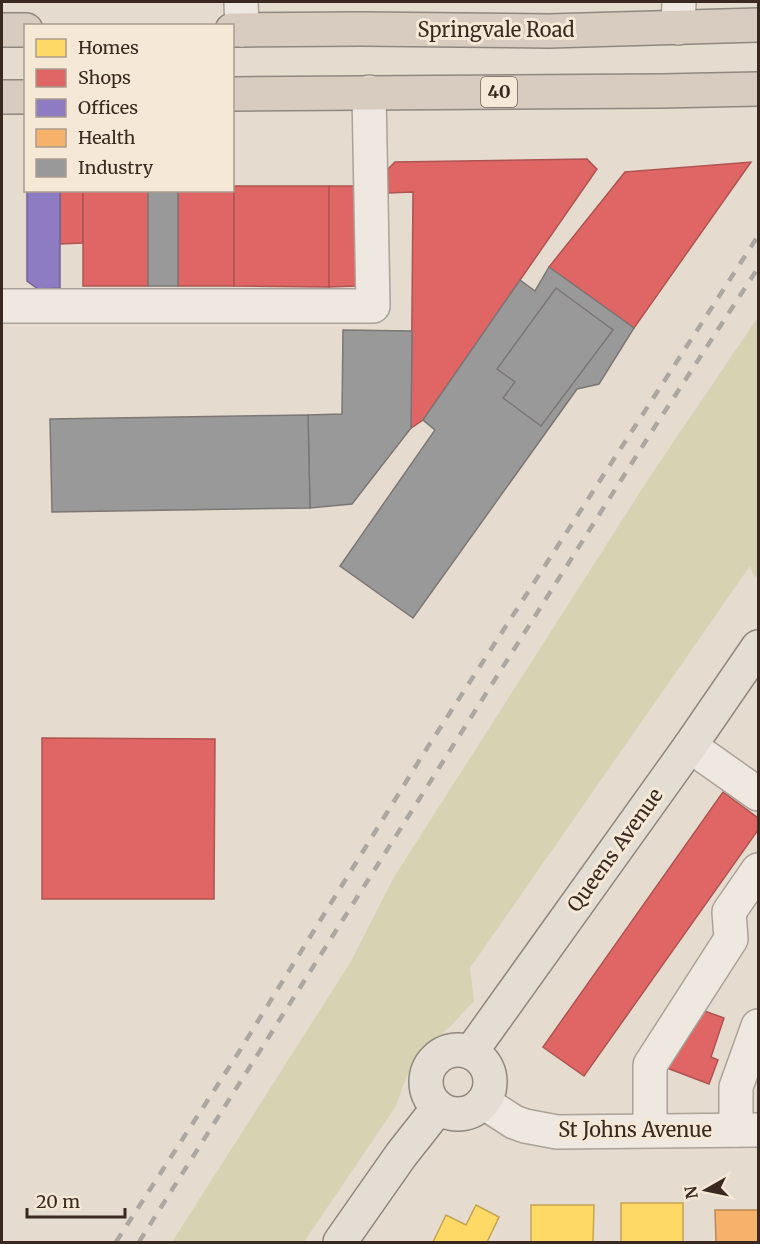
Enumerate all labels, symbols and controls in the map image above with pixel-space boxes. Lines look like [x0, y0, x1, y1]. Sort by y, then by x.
street label: Springvale Road [417, 17, 575, 42]
legend [24, 24, 234, 192]
text: Homes [78, 36, 139, 59]
text: Shops [78, 66, 131, 89]
road number: 40 [481, 77, 517, 107]
text: Offices [78, 96, 138, 119]
text: Health [78, 126, 136, 149]
text: Industry [78, 156, 154, 179]
street label: Queens Avenue [561, 783, 668, 916]
street label: St Johns Avenue [558, 1117, 712, 1142]
north arrow [676, 1160, 736, 1220]
scale bar [27, 1181, 124, 1219]
text: N [680, 1184, 702, 1200]
text: 20 m [36, 1190, 80, 1213]

